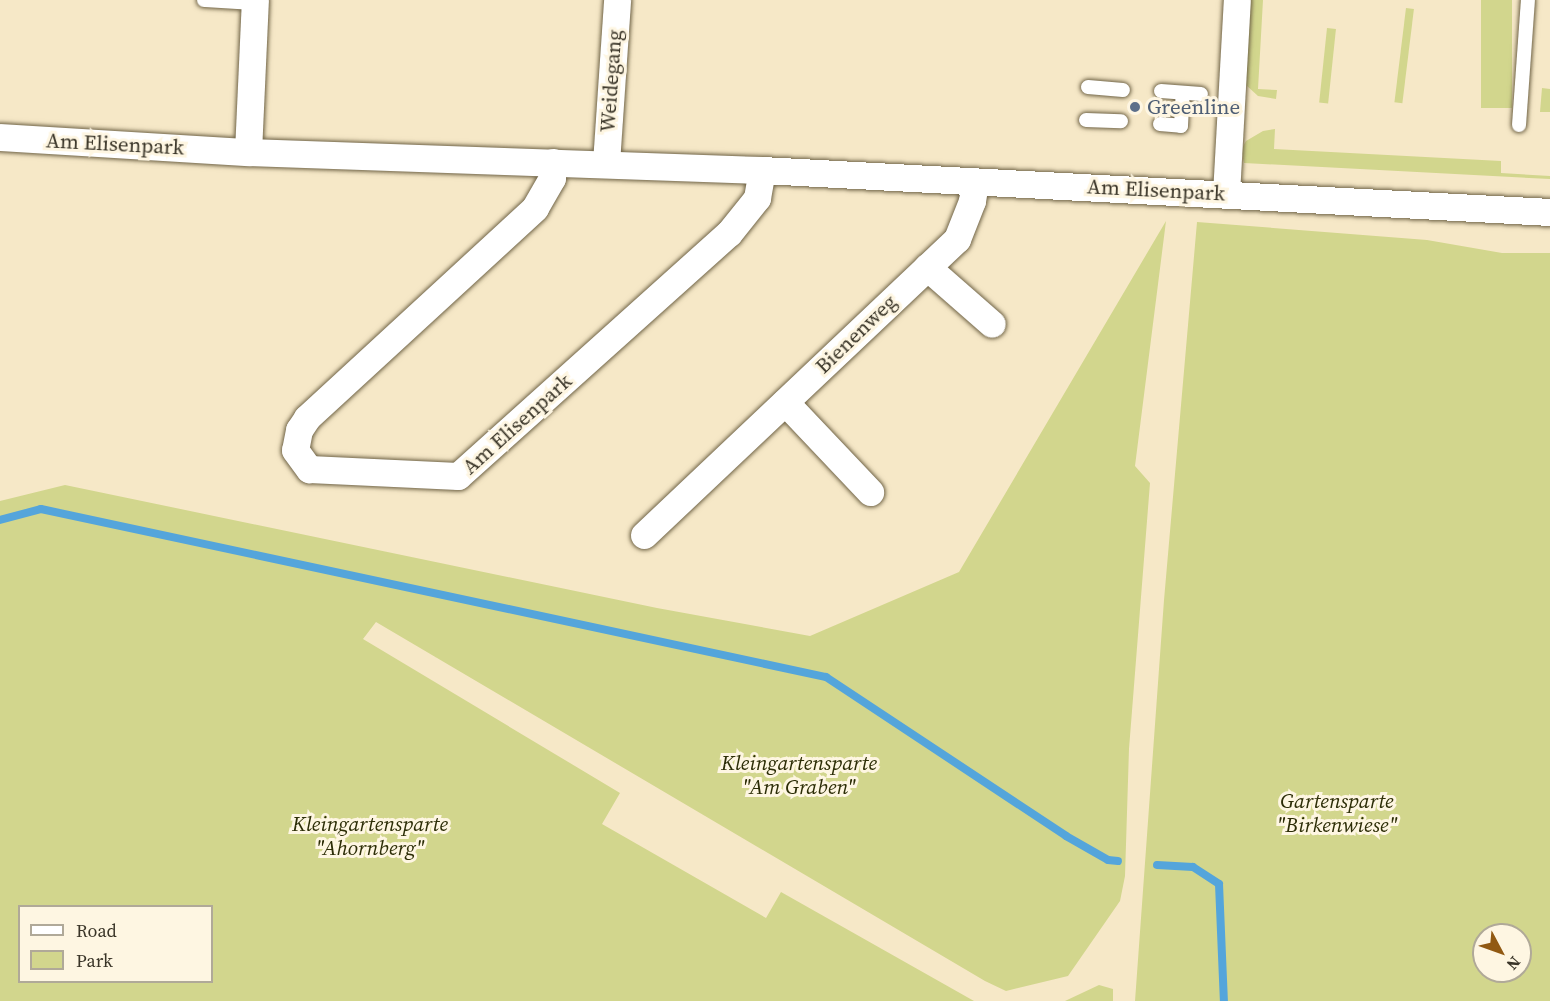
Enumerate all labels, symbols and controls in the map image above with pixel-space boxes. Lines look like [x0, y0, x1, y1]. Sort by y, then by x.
street label: Weidegang [595, 29, 627, 133]
place label: Greenline [1147, 94, 1240, 120]
marker: Greenline [1128, 100, 1142, 114]
street label: Am Elisenpark [45, 128, 185, 160]
street label: Am Elisenpark [1086, 174, 1226, 206]
street label: Bienenweg [810, 289, 902, 379]
street label: Am Elisenpark [457, 368, 577, 480]
park label: Kleingartensparte "Am Graben" [721, 750, 877, 800]
park label: Gartensparte "Birkenwiese" [1276, 788, 1398, 838]
park label: Kleingartensparte "Ahornberg" [292, 811, 448, 861]
legend [18, 905, 213, 983]
text: Road [76, 918, 117, 943]
north arrow [1472, 923, 1532, 983]
text: Park [76, 948, 113, 973]
text: N [1502, 952, 1526, 975]

